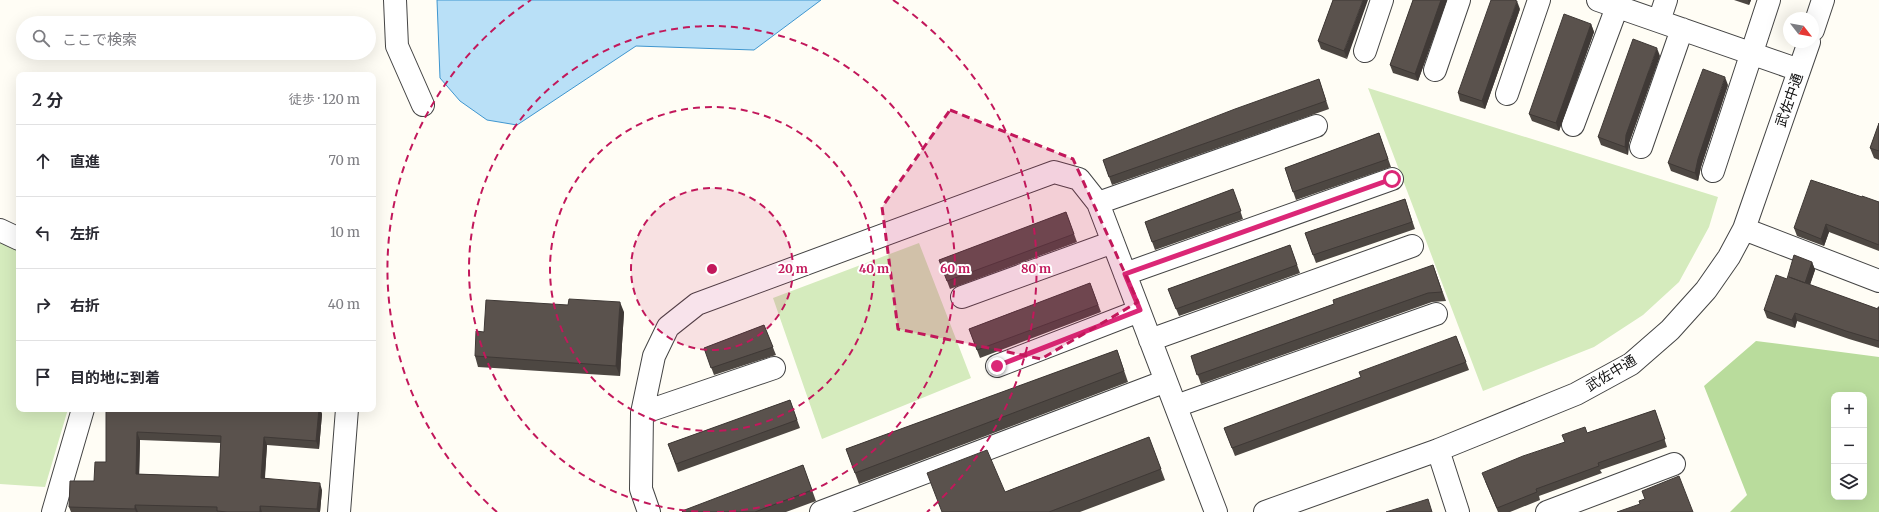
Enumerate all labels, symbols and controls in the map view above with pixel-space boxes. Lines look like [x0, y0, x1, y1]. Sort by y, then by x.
north arrow [1783, 12, 1819, 48]
search box [16, 16, 376, 60]
icon: search [30, 27, 52, 49]
text: ここで検索 [62, 30, 137, 49]
street label: 武佐中通 [1771, 71, 1807, 129]
text: 2 分 [32, 89, 63, 111]
text: 徒歩 · 120 m [289, 91, 360, 108]
icon: ahead [32, 150, 54, 172]
text: 直進 [70, 152, 100, 171]
text: 70 m [329, 152, 360, 169]
route start [1383, 170, 1401, 188]
icon: left [32, 222, 54, 244]
text: 左折 [70, 224, 100, 243]
text: 10 m [330, 224, 360, 241]
text: 20 m [778, 261, 808, 276]
text: 40 m [859, 261, 889, 276]
text: 60 m [940, 261, 970, 276]
text: 80 m [1021, 261, 1051, 276]
centre of rings [705, 262, 719, 276]
icon: right [32, 294, 54, 316]
text: 右折 [70, 296, 100, 315]
text: 40 m [328, 296, 360, 313]
street label: 武佐中通 [1582, 351, 1640, 395]
route end [988, 357, 1006, 375]
icon: arrive [32, 366, 54, 388]
text: 目的地に到着 [70, 368, 160, 387]
map controls [1831, 392, 1867, 500]
button: + [1831, 392, 1867, 428]
button: − [1831, 428, 1867, 464]
button: layers [1831, 464, 1867, 500]

